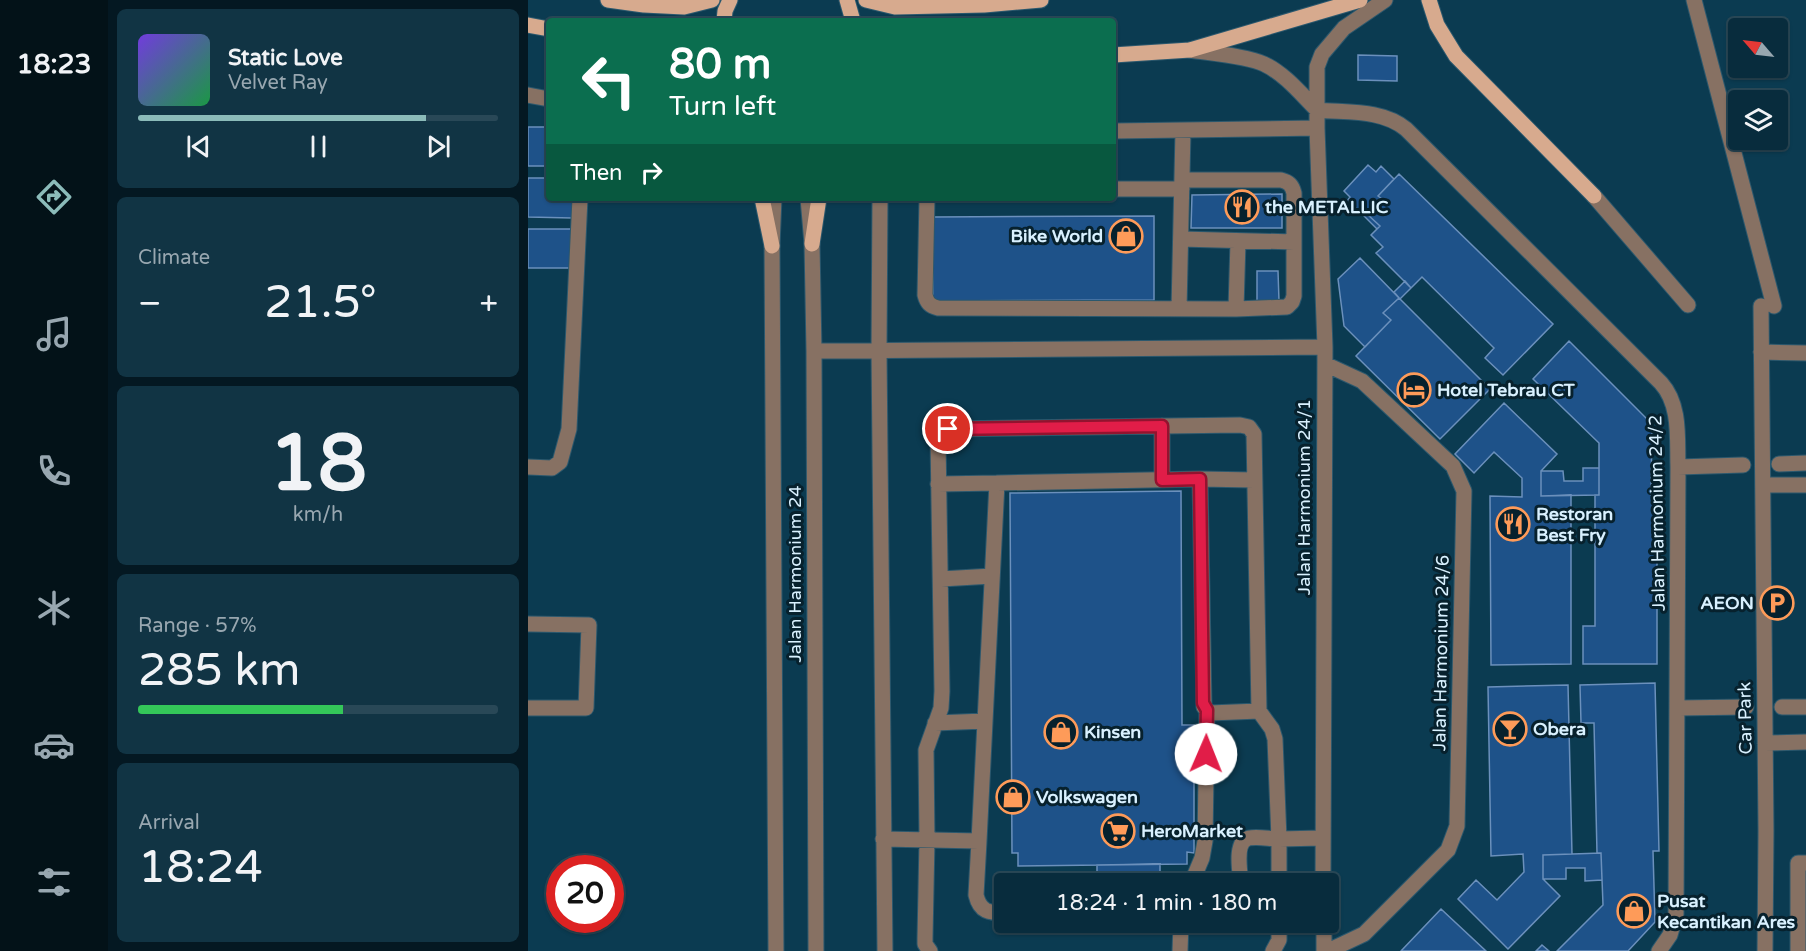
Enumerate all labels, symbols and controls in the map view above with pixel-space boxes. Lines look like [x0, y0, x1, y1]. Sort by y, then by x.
north arrow [1728, 18, 1788, 78]
map controls [1728, 18, 1788, 150]
text: 80 m [669, 39, 771, 90]
icon: left [570, 42, 648, 120]
text: Static Love [228, 45, 343, 71]
text: 18:23 [17, 48, 91, 81]
text: Velvet Ray [228, 71, 328, 95]
text: Turn left [669, 90, 776, 123]
button: layers [1728, 90, 1788, 150]
icon: previous [182, 130, 215, 163]
icon: pause [302, 130, 335, 163]
icon: next [422, 130, 455, 163]
icon: right [635, 156, 668, 189]
text: Then [570, 160, 623, 186]
icon: directions [33, 176, 75, 218]
restaurant icon: the METALLIC [1224, 189, 1260, 225]
place label: the METALLIC [1265, 196, 1389, 218]
shop icon: Bike World [1108, 218, 1144, 254]
place label: Bike World [1011, 225, 1103, 247]
text: Climate [138, 246, 210, 270]
text: 21.5° [264, 276, 377, 330]
text: − [138, 284, 162, 323]
text: + [479, 284, 498, 323]
icon: music [33, 313, 75, 355]
hotel icon: Hotel Tebrau CT [1396, 372, 1432, 408]
place label: Hotel Tebrau CT [1437, 379, 1576, 401]
street label: Jalan Harmonium 24/1 [1293, 399, 1315, 595]
pin [922, 403, 973, 454]
icon: arrive [931, 412, 964, 445]
street label: Jalan Harmonium 24/2 [1644, 415, 1670, 611]
text: 18 [269, 417, 367, 511]
icon: phone [33, 450, 75, 492]
street label: Jalan Harmonium 24 [784, 485, 806, 663]
text: km/h [293, 503, 343, 527]
place label: Restoran Best Fry [1536, 503, 1613, 546]
restaurant icon: Restoran Best Fry [1495, 506, 1531, 542]
street label: Jalan Harmonium 24/6 [1428, 555, 1454, 751]
parking icon: AEON [1759, 585, 1795, 621]
icon: climate [33, 587, 75, 629]
place label: AEON [1700, 592, 1754, 614]
text: Range · 57% [138, 614, 257, 638]
text: 285 km [138, 644, 300, 698]
street label: Car Park [1733, 681, 1757, 755]
bar icon: Obera [1492, 711, 1528, 747]
shop icon: Kinsen [1043, 714, 1079, 750]
place label: Obera [1533, 718, 1586, 740]
place label: Kinsen [1084, 721, 1141, 743]
position arrow [1174, 722, 1238, 786]
icon: car [33, 724, 75, 766]
shop icon: Volkswagen [995, 779, 1031, 815]
place label: Volkswagen [1036, 786, 1138, 808]
text: Arrival [138, 811, 200, 835]
supermarket icon: HeroMarket [1100, 813, 1136, 849]
place label: HeroMarket [1141, 820, 1243, 842]
text: 18:24 [138, 841, 263, 895]
speed limit sign: 20 [546, 855, 624, 933]
icon: filters [33, 861, 75, 903]
text: 18:24 · 1 min · 180 m [1056, 890, 1277, 916]
place label: Pusat Kecantikan Ares [1657, 890, 1796, 933]
shop icon: Pusat Kecantikan Ares [1616, 893, 1652, 929]

